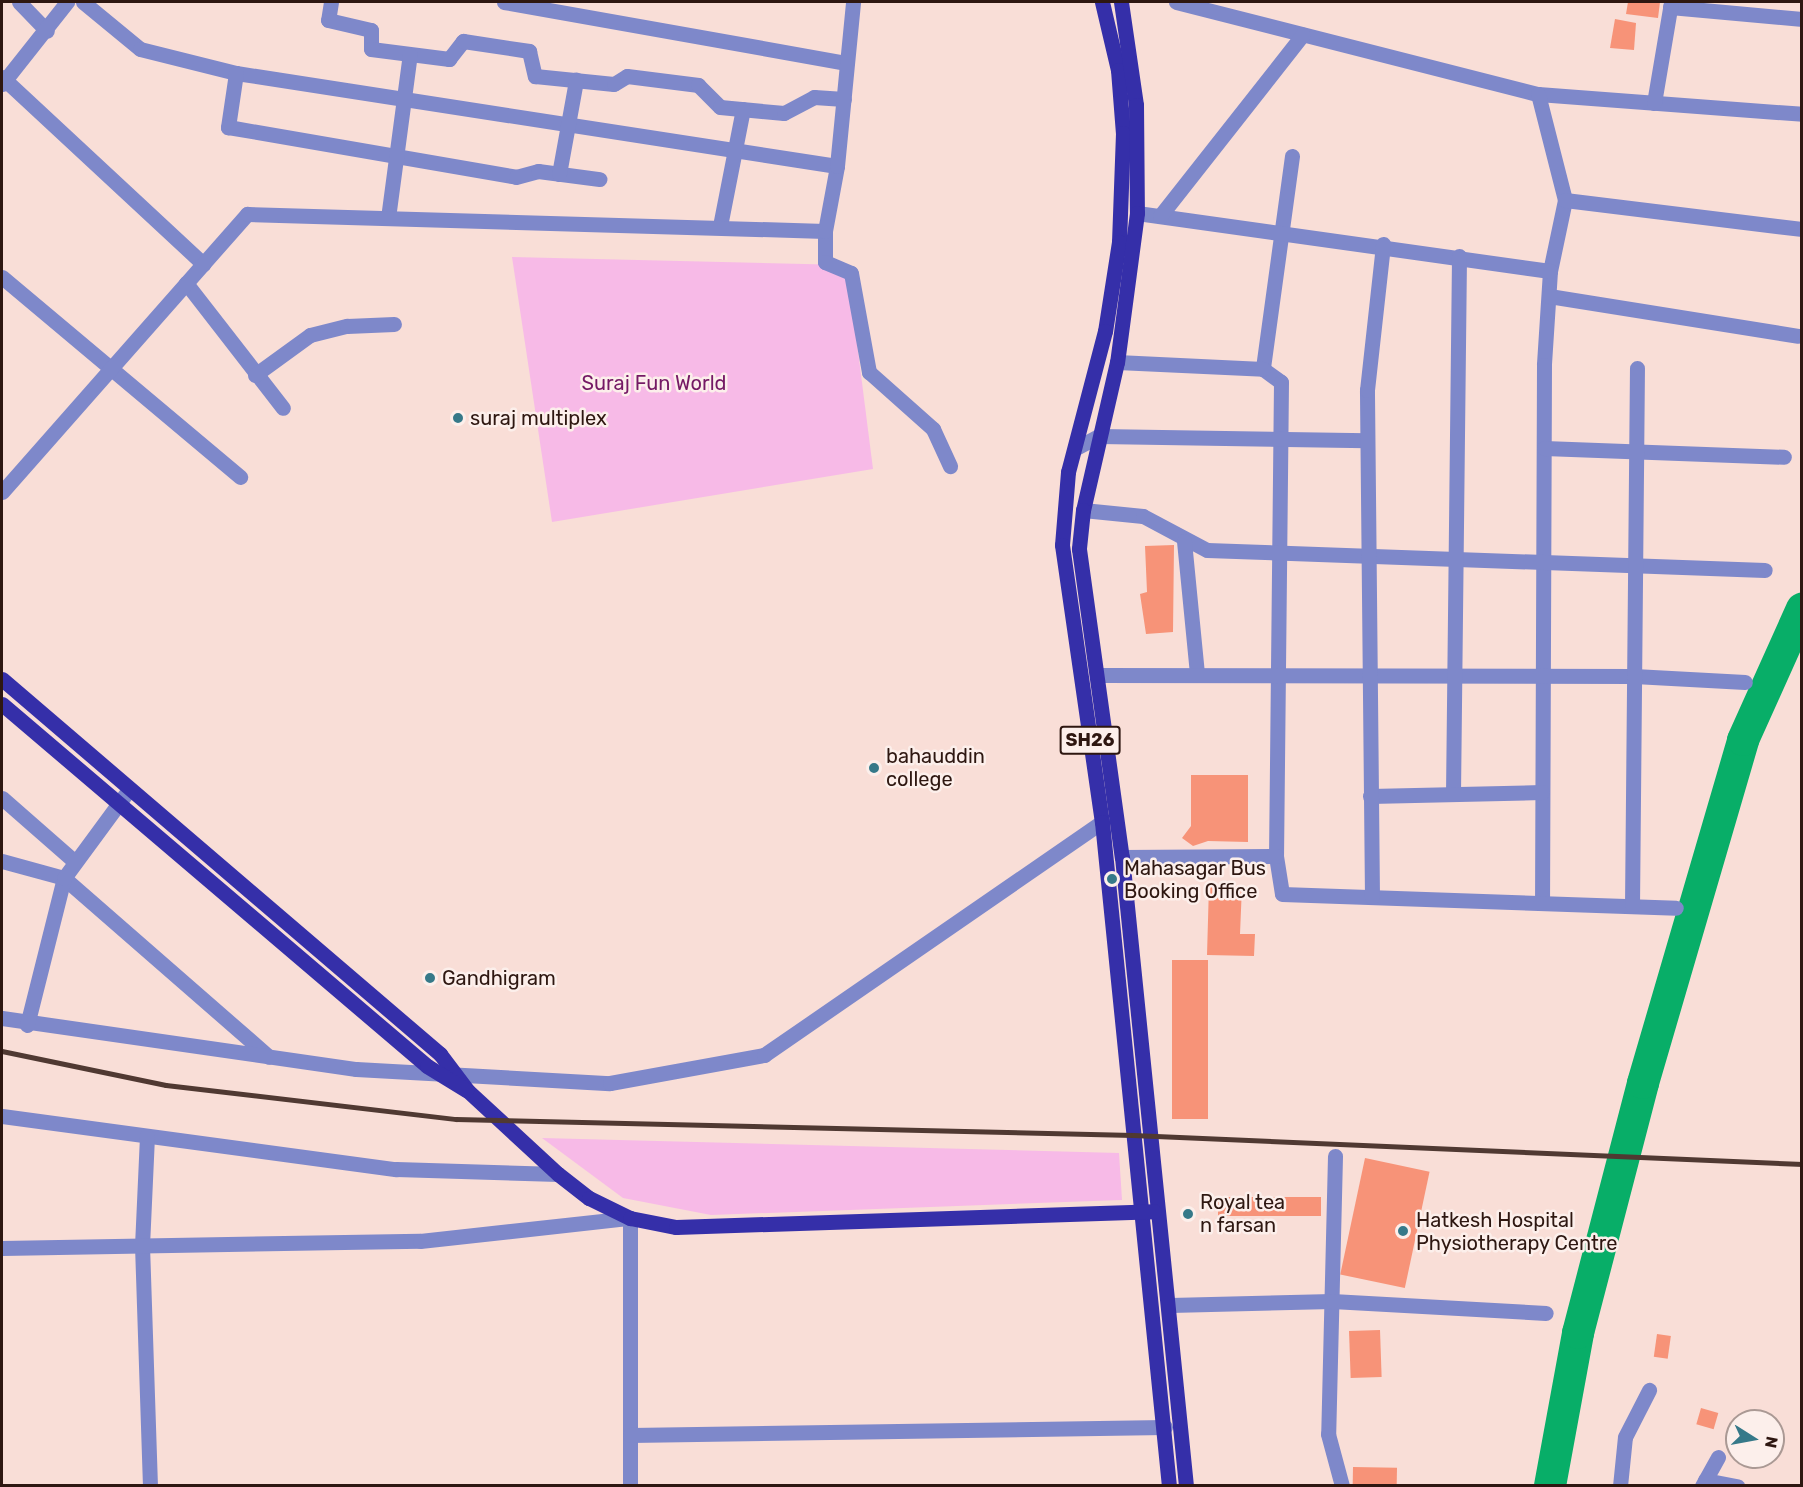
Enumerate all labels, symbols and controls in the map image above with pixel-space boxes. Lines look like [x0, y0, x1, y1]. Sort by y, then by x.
park label: Suraj Fun World [581, 371, 727, 395]
place label: suraj multiplex [470, 406, 607, 430]
marker: suraj multiplex [451, 411, 465, 425]
road number: SH26 [1058, 725, 1122, 755]
place label: bahauddin college [886, 744, 985, 791]
marker: bahauddin college [867, 761, 881, 775]
place label: Mahasagar Bus Booking Office [1124, 856, 1266, 903]
marker: Mahasagar Bus Booking Office [1105, 872, 1119, 886]
place label: Gandhigram [442, 966, 556, 990]
marker: Gandhigram [423, 971, 437, 985]
place label: Royal tea n farsan [1200, 1190, 1286, 1237]
marker: Royal tea n farsan [1181, 1207, 1195, 1221]
place label: Hatkesh Hospital Physiotherapy Centre [1416, 1208, 1618, 1255]
marker: Hatkesh Hospital Physiotherapy Centre [1394, 1222, 1412, 1240]
north arrow [1725, 1409, 1785, 1469]
text: N [1761, 1435, 1782, 1450]

